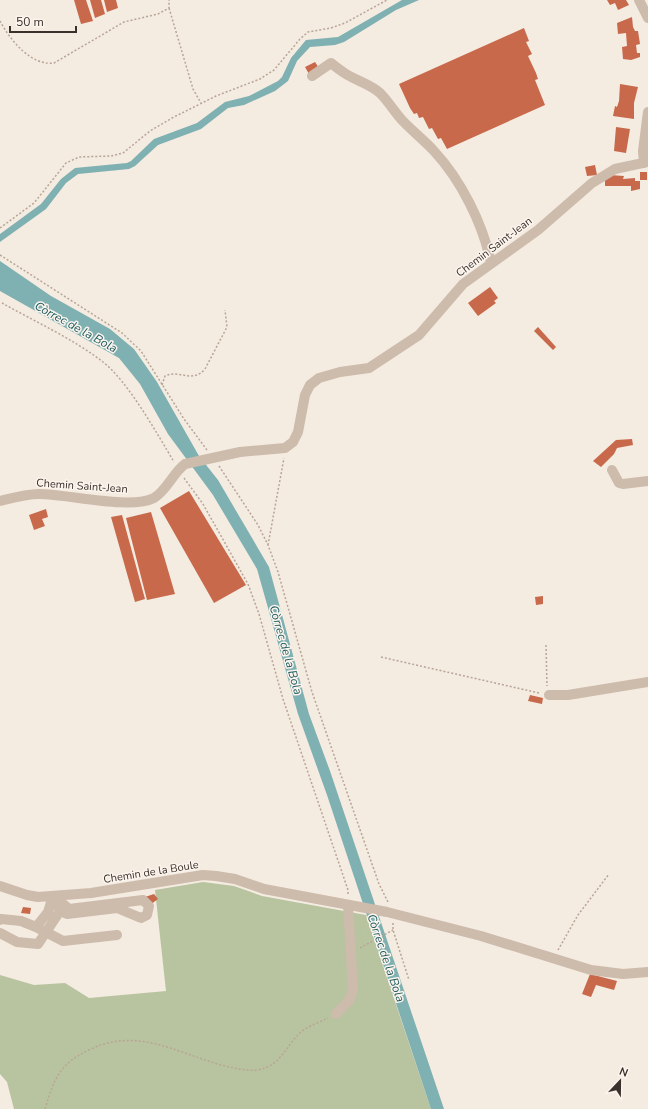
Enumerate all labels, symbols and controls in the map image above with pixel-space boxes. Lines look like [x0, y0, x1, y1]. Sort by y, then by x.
scale bar [10, 8, 76, 34]
text: 50 m [16, 14, 44, 30]
street label: Chemin Saint-Jean [453, 213, 535, 281]
water label: Còrrec de la Bola [32, 298, 120, 356]
street label: Chemin Saint-Jean [36, 475, 128, 497]
water label: Còrrec de la Bola [266, 604, 306, 696]
street label: Chemin de la Boule [102, 857, 200, 887]
water label: Còrrec de la Bola [363, 912, 409, 1004]
north arrow [600, 1061, 640, 1101]
text: N [617, 1064, 630, 1081]

